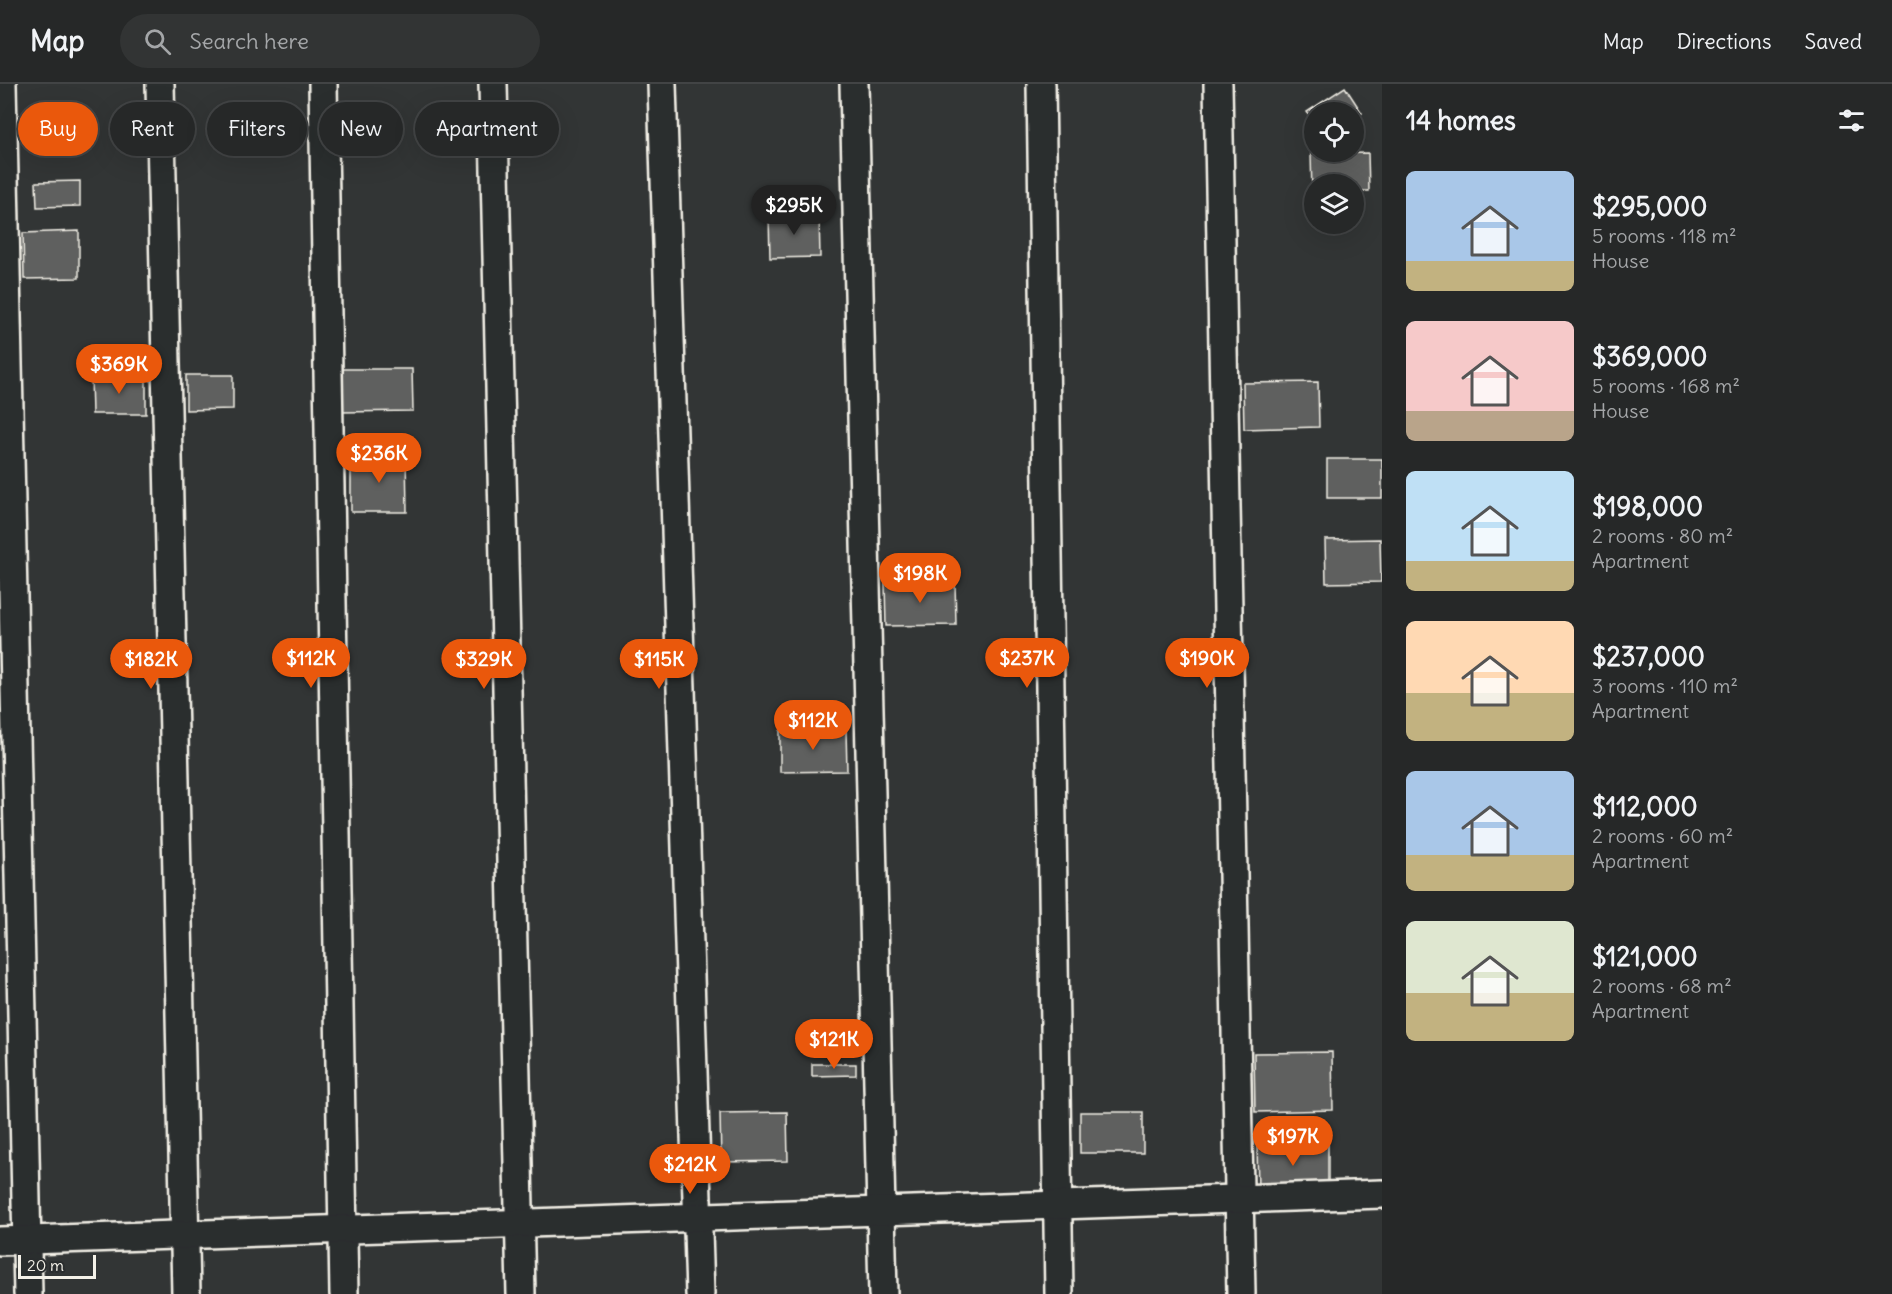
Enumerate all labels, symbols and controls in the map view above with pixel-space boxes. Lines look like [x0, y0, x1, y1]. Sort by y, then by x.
search box [120, 14, 540, 68]
text: Map [30, 23, 84, 59]
icon: search [141, 25, 174, 58]
text: Search here [189, 27, 309, 55]
text: Map [1603, 28, 1644, 55]
text: Directions [1677, 28, 1771, 55]
text: Saved [1804, 28, 1862, 55]
chip: Buy [18, 102, 98, 156]
chip: Rent [110, 102, 195, 156]
chip: Filters [207, 102, 307, 156]
chip: New [319, 102, 403, 156]
chip: Apartment [415, 102, 559, 156]
map controls [1304, 102, 1364, 234]
button: locate [1304, 102, 1364, 162]
text: 14 homes [1406, 104, 1516, 137]
icon: filters [1835, 104, 1868, 137]
button: layers [1304, 174, 1364, 234]
pin: $295K [752, 185, 836, 236]
text: $295,000 [1592, 190, 1707, 223]
text: $295K [765, 192, 823, 217]
icon: home [1454, 195, 1526, 267]
text: 5 rooms · 118 m² [1592, 223, 1737, 248]
text: House [1592, 248, 1649, 273]
text: $369,000 [1592, 340, 1707, 373]
pin: $369K [77, 344, 161, 395]
icon: home [1454, 345, 1526, 417]
text: $369K [90, 351, 148, 376]
text: 5 rooms · 168 m² [1592, 373, 1740, 398]
text: House [1592, 398, 1649, 423]
pin: $236K [337, 433, 421, 484]
text: $236K [350, 440, 408, 465]
text: $198,000 [1592, 490, 1703, 523]
icon: home [1454, 495, 1526, 567]
text: 2 rooms · 80 m² [1592, 523, 1733, 548]
text: Apartment [1592, 548, 1689, 573]
pin: $198K [878, 553, 962, 604]
text: $198K [893, 560, 947, 585]
pin: $112K [269, 638, 353, 689]
pin: $237K [985, 638, 1069, 689]
pin: $190K [1165, 638, 1249, 689]
pin: $182K [109, 639, 193, 690]
pin: $329K [442, 639, 526, 690]
pin: $115K [617, 639, 701, 690]
text: $237,000 [1592, 640, 1705, 673]
text: $112K [286, 645, 336, 670]
text: $237K [999, 645, 1055, 670]
text: $190K [1179, 645, 1235, 670]
icon: home [1454, 645, 1526, 717]
text: $182K [124, 646, 178, 671]
text: $329K [455, 646, 513, 671]
text: $115K [634, 646, 684, 671]
text: 3 rooms · 110 m² [1592, 673, 1738, 698]
text: Apartment [1592, 698, 1689, 723]
pin: $112K [771, 700, 855, 751]
text: $112K [788, 707, 838, 732]
text: $112,000 [1592, 790, 1698, 823]
icon: home [1454, 795, 1526, 867]
text: 2 rooms · 60 m² [1592, 823, 1733, 848]
text: Apartment [1592, 848, 1689, 873]
text: $121,000 [1592, 940, 1698, 973]
icon: home [1454, 945, 1526, 1017]
text: 2 rooms · 68 m² [1592, 973, 1732, 998]
text: Apartment [1592, 998, 1689, 1023]
pin: $121K [792, 1019, 876, 1070]
text: $121K [809, 1026, 859, 1051]
pin: $197K [1251, 1116, 1335, 1167]
text: $197K [1267, 1123, 1319, 1148]
pin: $212K [648, 1144, 732, 1195]
text: $212K [663, 1151, 717, 1176]
scale bar [18, 1252, 96, 1280]
text: 20 m [27, 1255, 64, 1275]

